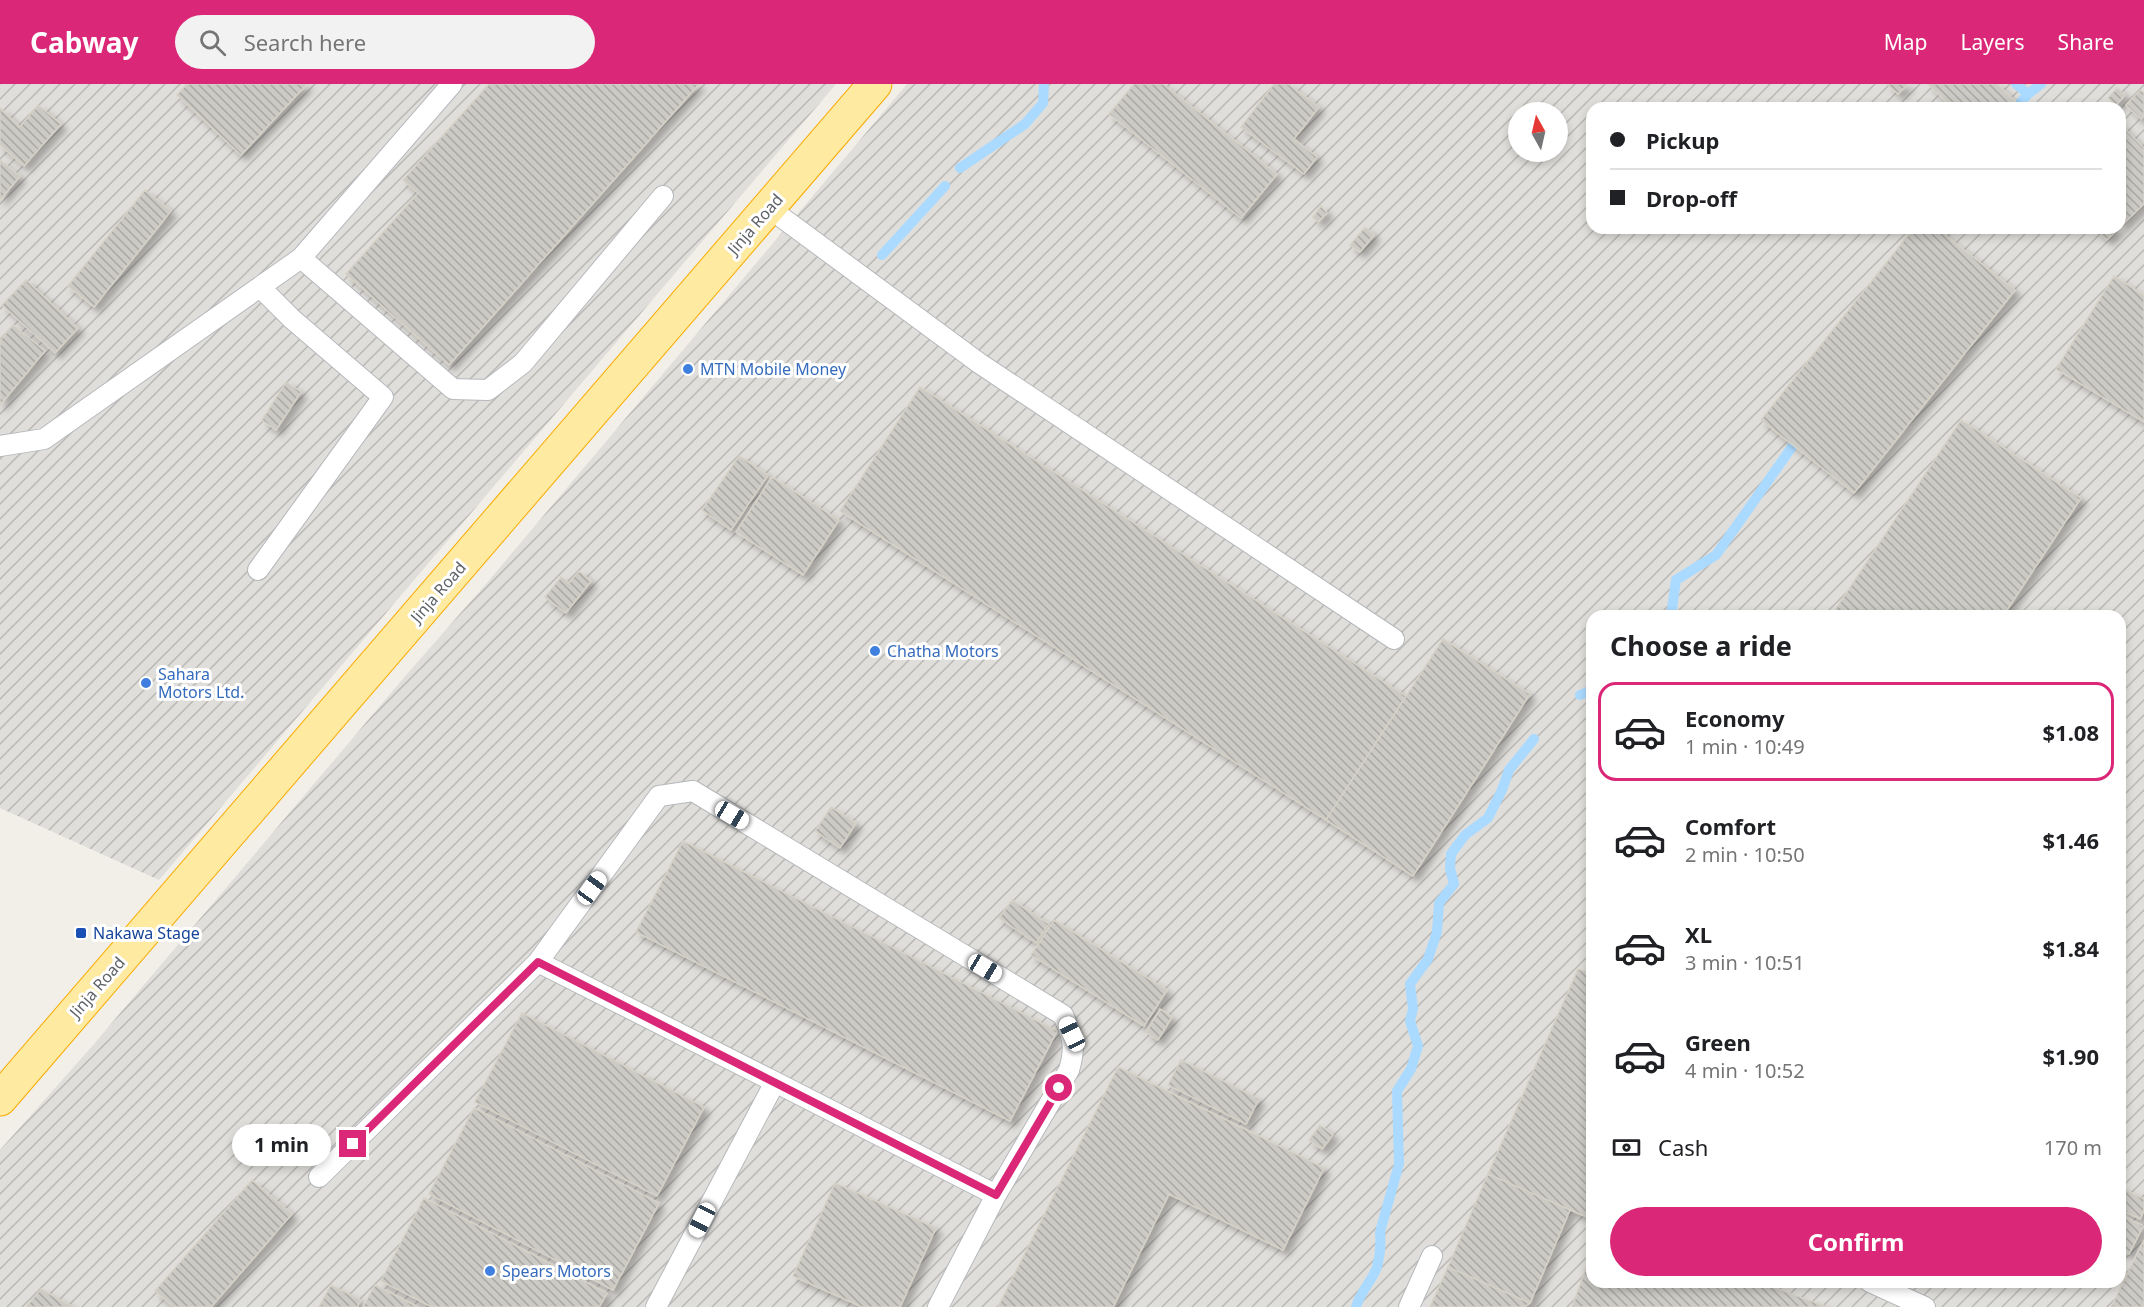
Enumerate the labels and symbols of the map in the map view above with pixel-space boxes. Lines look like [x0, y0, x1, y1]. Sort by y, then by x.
north arrow [1508, 102, 1568, 162]
street label: Jinja Road [721, 189, 788, 261]
place label: MTN Mobile Money [700, 358, 847, 380]
marker: MTN Mobile Money [681, 362, 695, 376]
street label: Jinja Road [404, 557, 471, 629]
place label: Chatha Motors [887, 640, 999, 662]
marker: Chatha Motors [868, 644, 882, 658]
place label: Sahara Motors Ltd. [158, 663, 244, 703]
marker: Sahara Motors Ltd. [139, 676, 153, 690]
car [712, 798, 752, 832]
car [574, 868, 610, 908]
place label: Nakawa Stage [93, 922, 200, 944]
marker: Nakawa Stage [74, 926, 88, 940]
car [965, 951, 1005, 985]
street label: Jinja Road [63, 952, 130, 1024]
car [1056, 1014, 1088, 1054]
route start [1045, 1074, 1072, 1101]
callout: 1 min [233, 1123, 332, 1165]
route end [339, 1130, 366, 1157]
car [686, 1200, 718, 1240]
place label: Spears Motors [502, 1260, 611, 1282]
marker: Spears Motors [483, 1264, 497, 1278]

